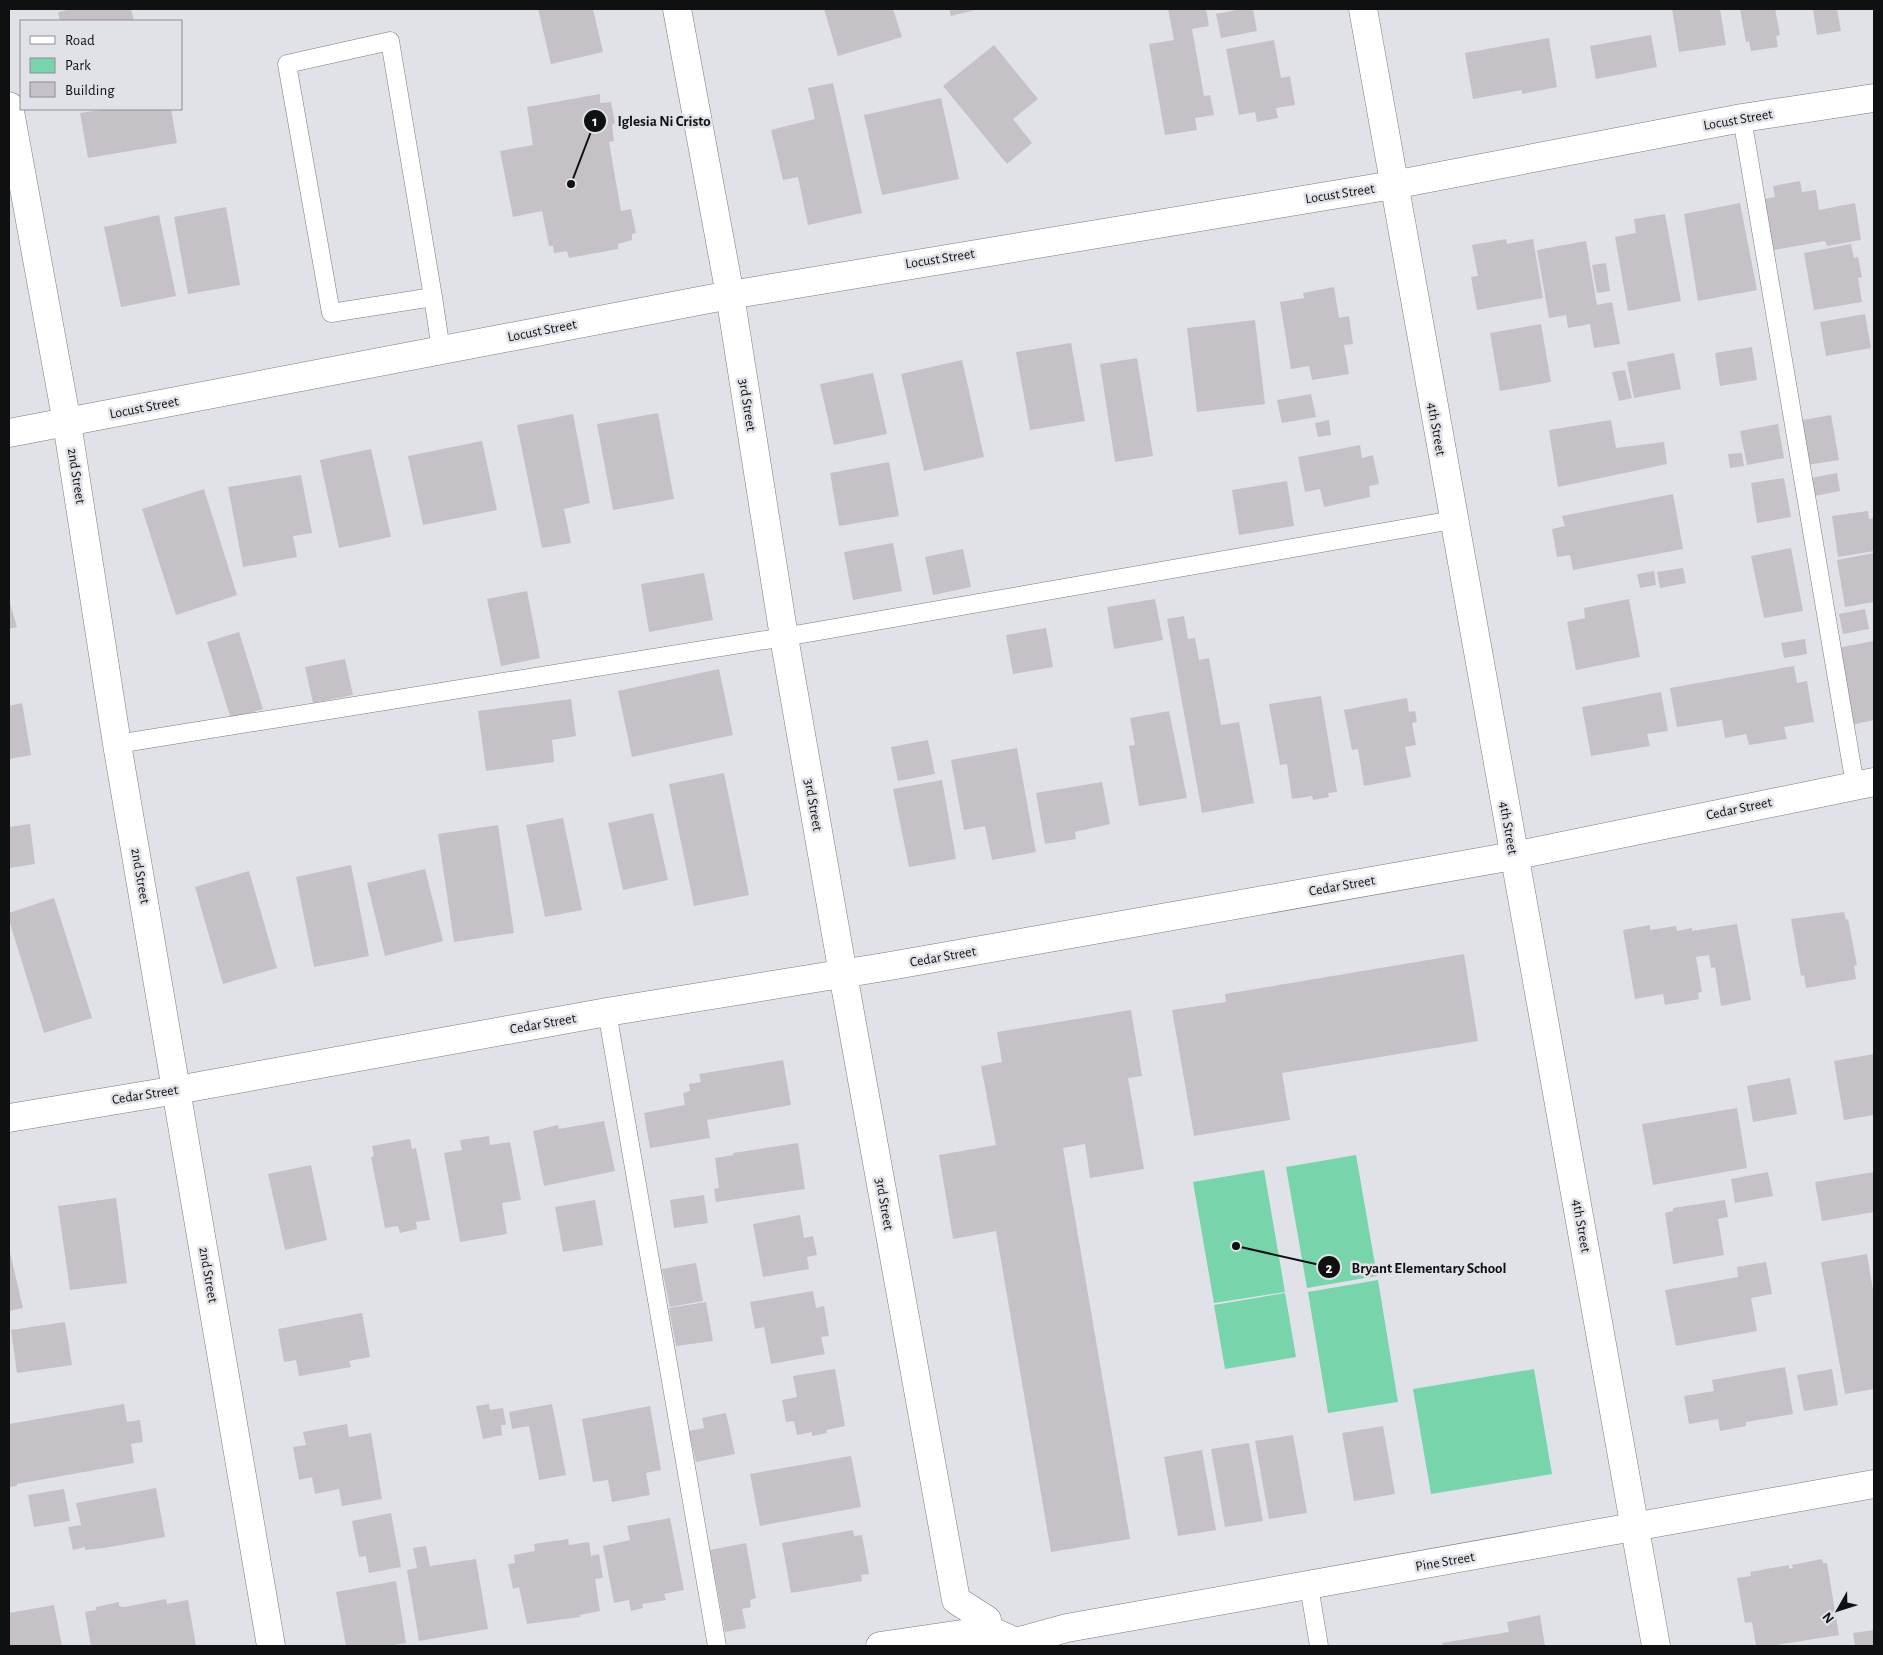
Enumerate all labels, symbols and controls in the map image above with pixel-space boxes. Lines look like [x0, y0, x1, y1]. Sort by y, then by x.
legend [20, 20, 182, 110]
text: Road [65, 33, 95, 48]
text: Park [65, 58, 91, 73]
text: Building [65, 83, 115, 98]
callout: Iglesia Ni Cristo [582, 106, 720, 136]
street label: Locust Street [1702, 107, 1774, 133]
text: 1 [592, 114, 598, 129]
text: Iglesia Ni Cristo [617, 114, 711, 129]
street label: Locust Street [1304, 182, 1376, 206]
street label: Locust Street [904, 247, 976, 271]
street label: Locust Street [506, 317, 578, 345]
street label: 3rd Street [736, 378, 758, 433]
street label: Locust Street [108, 394, 180, 422]
street label: 4th Street [1424, 401, 1448, 457]
street label: 2nd Street [65, 447, 87, 505]
street label: 3rd Street [802, 778, 825, 833]
street label: Cedar Street [1705, 795, 1774, 823]
street label: 4th Street [1496, 800, 1520, 856]
street label: 2nd Street [128, 847, 152, 905]
street label: Cedar Street [1308, 873, 1377, 899]
street label: Cedar Street [909, 944, 978, 970]
street label: Cedar Street [509, 1011, 578, 1037]
street label: Cedar Street [111, 1083, 180, 1107]
street label: 3rd Street [873, 1177, 896, 1232]
street label: 4th Street [1569, 1198, 1593, 1254]
street label: 2nd Street [196, 1246, 220, 1304]
callout: Bryant Elementary School [1316, 1252, 1516, 1282]
text: 2 [1325, 1261, 1333, 1276]
text: Bryant Elementary School [1352, 1261, 1506, 1276]
street label: Pine Street [1414, 1550, 1476, 1574]
north arrow [1813, 1585, 1863, 1635]
text: N [1820, 1609, 1837, 1626]

